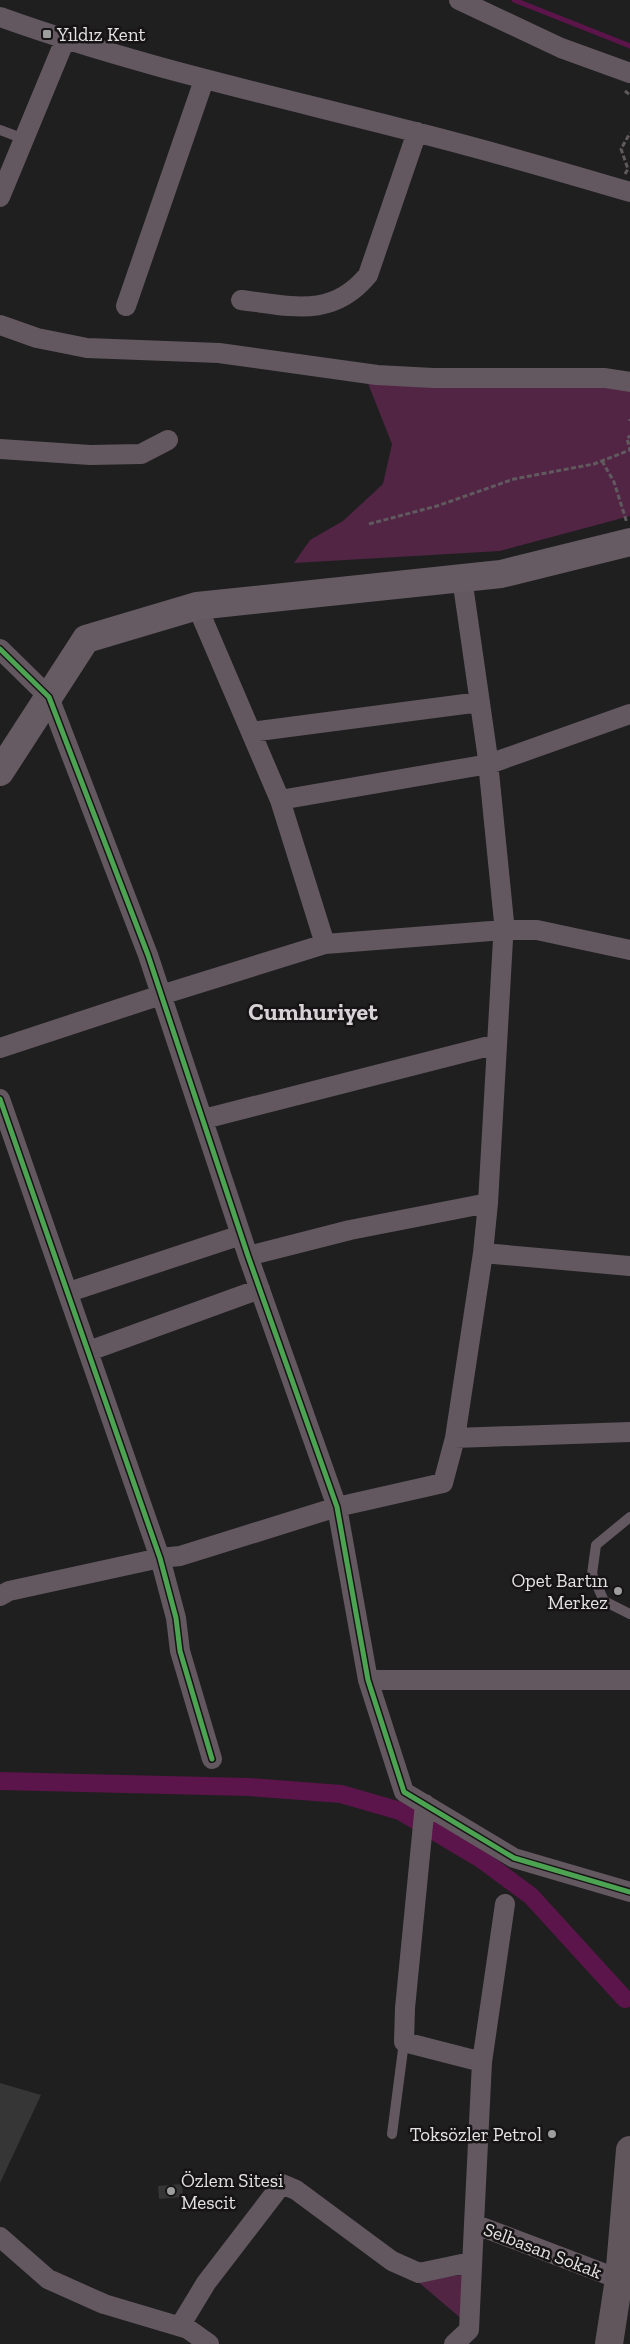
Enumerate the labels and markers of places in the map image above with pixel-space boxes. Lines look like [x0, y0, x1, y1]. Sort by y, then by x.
place label: Yıldız Kent [56, 23, 146, 46]
marker: Yıldız Kent [41, 28, 53, 40]
place label: Opet Bartın Merkez [512, 1569, 608, 1614]
marker: Opet Bartın Merkez [612, 1585, 624, 1597]
place label: Toksözler Petrol [410, 2123, 542, 2146]
marker: Toksözler Petrol [546, 2128, 558, 2140]
place label: Özlem Sitesi Mescit [181, 2169, 283, 2214]
marker: Özlem Sitesi Mescit [165, 2185, 177, 2197]

